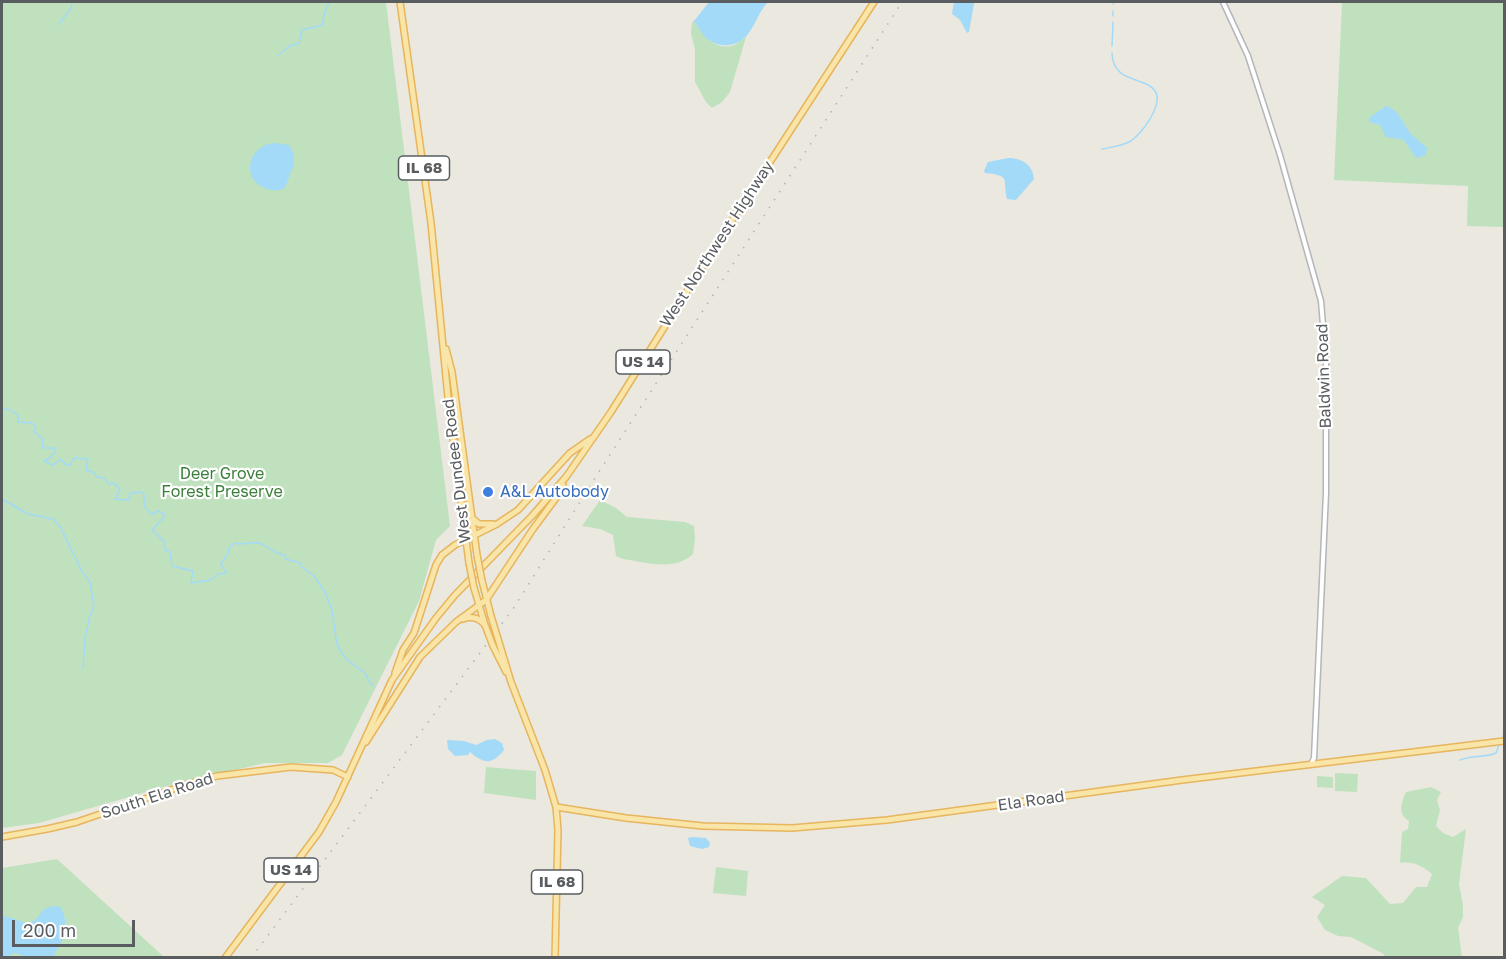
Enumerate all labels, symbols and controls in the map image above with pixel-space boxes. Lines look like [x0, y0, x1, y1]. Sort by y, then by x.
road number: IL 68 [398, 156, 450, 180]
street label: West Northwest Highway [656, 157, 778, 331]
street label: Baldwin Road [1313, 323, 1335, 429]
road number: US 14 [616, 350, 670, 374]
street label: West Dundee Road [439, 398, 475, 544]
park label: Deer Grove Forest Preserve [161, 464, 283, 502]
place label: A&L Autobody [500, 482, 609, 502]
marker: A&L Autobody [481, 485, 495, 499]
street label: South Ela Road [98, 769, 216, 823]
street label: Ela Road [996, 787, 1066, 815]
road number: US 14 [264, 858, 318, 882]
road number: IL 68 [532, 870, 582, 894]
scale bar [15, 908, 138, 946]
text: 200 m [23, 919, 76, 941]

